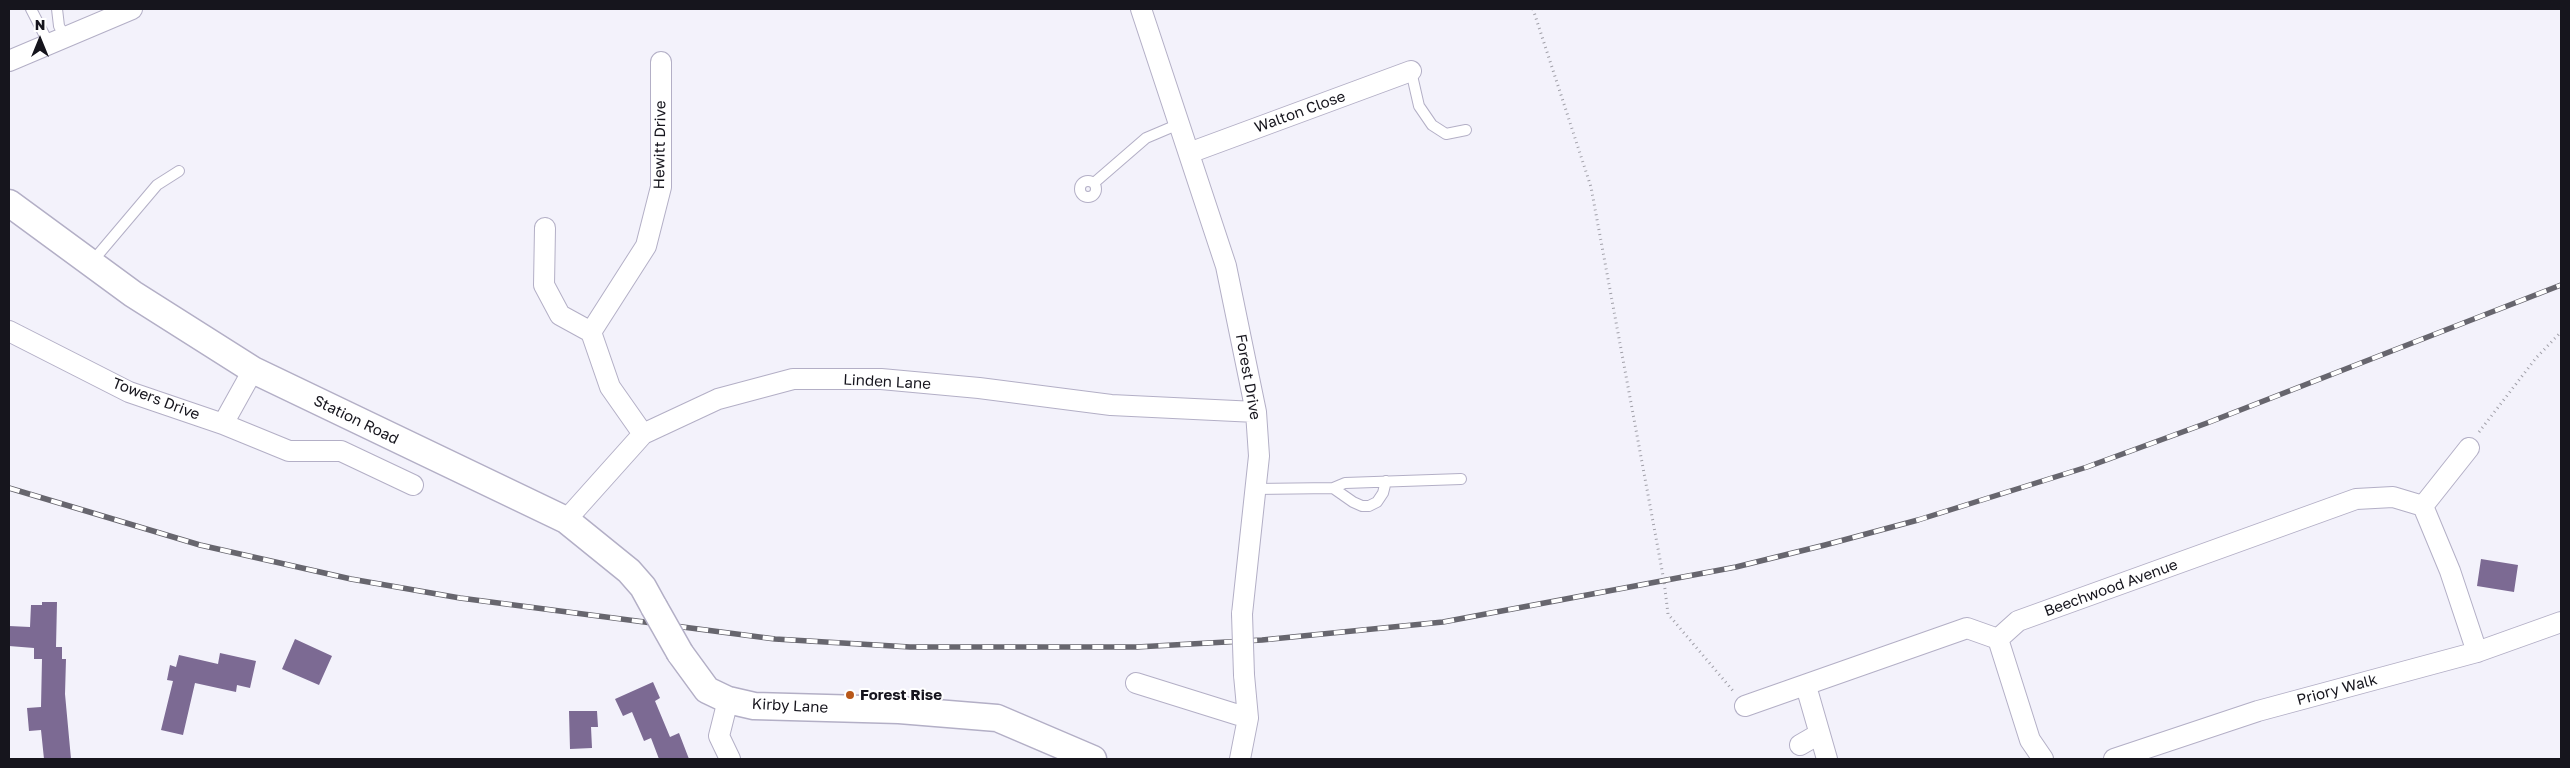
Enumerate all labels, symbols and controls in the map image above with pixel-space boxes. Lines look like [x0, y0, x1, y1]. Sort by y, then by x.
north arrow [15, 15, 65, 65]
text: N [35, 16, 45, 33]
street label: Walton Close [1252, 87, 1348, 137]
street label: Hewitt Drive [650, 100, 670, 190]
street label: Forest Drive [1232, 333, 1264, 421]
street label: Linden Lane [843, 371, 931, 393]
street label: Towers Drive [110, 374, 202, 424]
street label: Station Road [311, 392, 401, 448]
street label: Beechwood Avenue [2042, 555, 2180, 621]
street label: Priory Walk [2295, 671, 2379, 709]
place label: Forest Rise [860, 686, 942, 704]
marker: Forest Rise [844, 689, 856, 701]
street label: Kirby Lane [751, 695, 829, 717]

